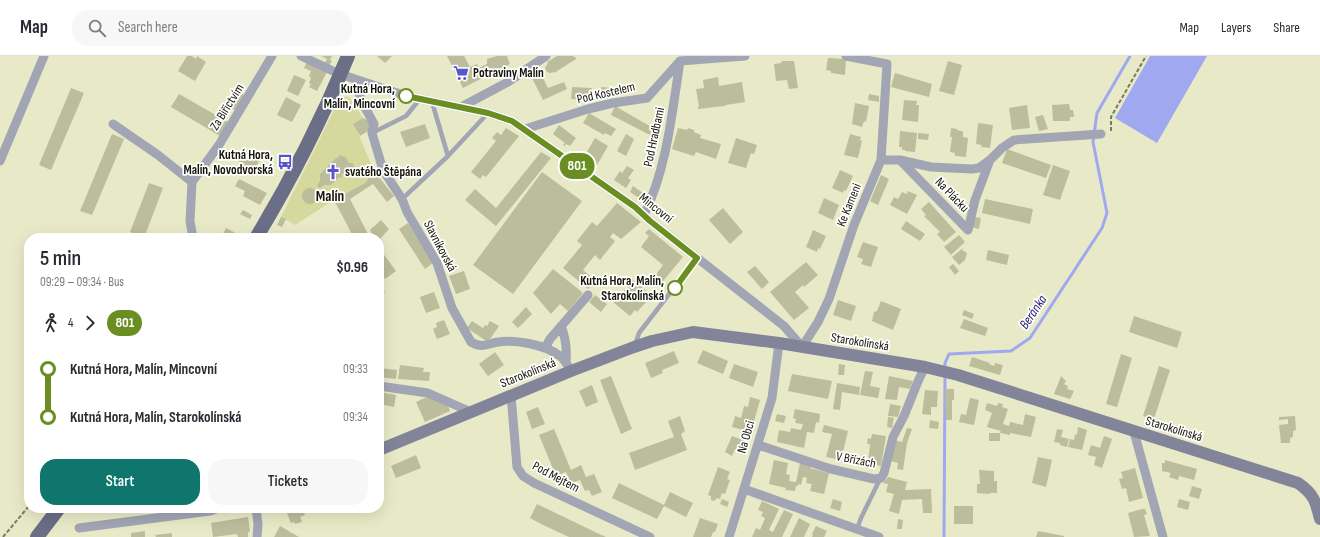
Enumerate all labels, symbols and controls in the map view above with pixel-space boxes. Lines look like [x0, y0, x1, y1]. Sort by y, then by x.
search box [72, 10, 352, 46]
text: Map [20, 16, 48, 39]
icon: search [86, 17, 108, 39]
text: Search here [118, 18, 178, 37]
text: Map [1179, 19, 1199, 36]
text: Layers [1221, 19, 1251, 36]
text: Share [1273, 19, 1300, 36]
supermarket icon: Potraviny Malín [452, 64, 470, 82]
place label: Potraviny Malín [473, 65, 544, 81]
street label: Pod Kostelem [575, 79, 637, 107]
street label: Za Biřictvím [207, 81, 247, 133]
place label: Kutná Hora, Malín, Mincovní [324, 81, 395, 112]
marker: Kutná Hora, Malín, Mincovní [398, 88, 414, 104]
street label: Pod Hradbami [640, 106, 668, 168]
place label: Kutná Hora, Malín, Novodvorská [183, 147, 273, 178]
bus stop icon: Kutná Hora, Malín, Novodvorská [276, 153, 294, 171]
line badge: 801 [554, 153, 600, 179]
text: 801 [568, 157, 586, 174]
church icon: svatého Štěpána [324, 163, 342, 181]
place label: svatého Štěpána [345, 164, 421, 180]
street label: Na Plácku [932, 174, 972, 216]
street label: Ke Kameni [833, 181, 865, 229]
district label: Malín [316, 187, 344, 206]
street label: Mincovní [636, 189, 677, 227]
street label: Slavníkovská [420, 218, 460, 274]
text: 5 min [40, 245, 81, 272]
text: $0.96 [336, 258, 368, 277]
place label: Kutná Hora, Malín, Starokolínská [580, 273, 664, 304]
text: 09:29 – 09:34 · Bus [40, 274, 124, 290]
marker: Kutná Hora, Malín, Starokolínská [667, 280, 683, 296]
water label: Beránka [1015, 291, 1051, 332]
icon: walk [40, 312, 62, 334]
icon: forward [79, 312, 101, 334]
text: 801 [115, 314, 134, 331]
text: 4 [68, 315, 73, 331]
street label: Starokolínská [830, 330, 890, 354]
street label: Starokolínská [498, 355, 558, 391]
text: Kutná Hora, Malín, Mincovní [70, 360, 217, 379]
text: 09:33 [343, 361, 368, 377]
text: Kutná Hora, Malín, Starokolínská [70, 408, 241, 427]
text: 09:34 [343, 409, 368, 425]
street label: Starokolínská [1144, 413, 1204, 445]
street label: Na Obci [734, 419, 758, 455]
street label: V Břízách [835, 448, 877, 472]
street label: Pod Mejtem [530, 458, 582, 496]
button: Start [40, 459, 200, 505]
button: Tickets [208, 459, 368, 505]

